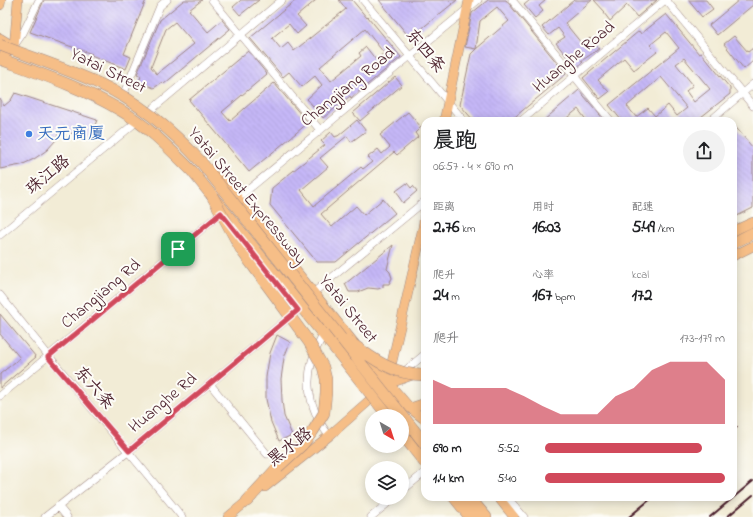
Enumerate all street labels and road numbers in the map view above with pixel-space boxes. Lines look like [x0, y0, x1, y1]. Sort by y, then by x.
street label: Huanghe Road [527, 15, 622, 101]
street label: 东四条 [399, 23, 451, 79]
street label: Changjiang Road [295, 41, 402, 135]
street label: Yatai Street [66, 42, 151, 100]
street label: Yatai Street Expressway [181, 122, 312, 271]
street label: 珠江路 [20, 149, 76, 201]
street label: Changjiang Rd [56, 253, 148, 336]
street label: Yatai Street [312, 269, 384, 349]
street label: 东六条 [68, 361, 120, 415]
street label: Huanghe Rd [123, 366, 204, 441]
street label: 黑水路 [262, 421, 318, 473]

